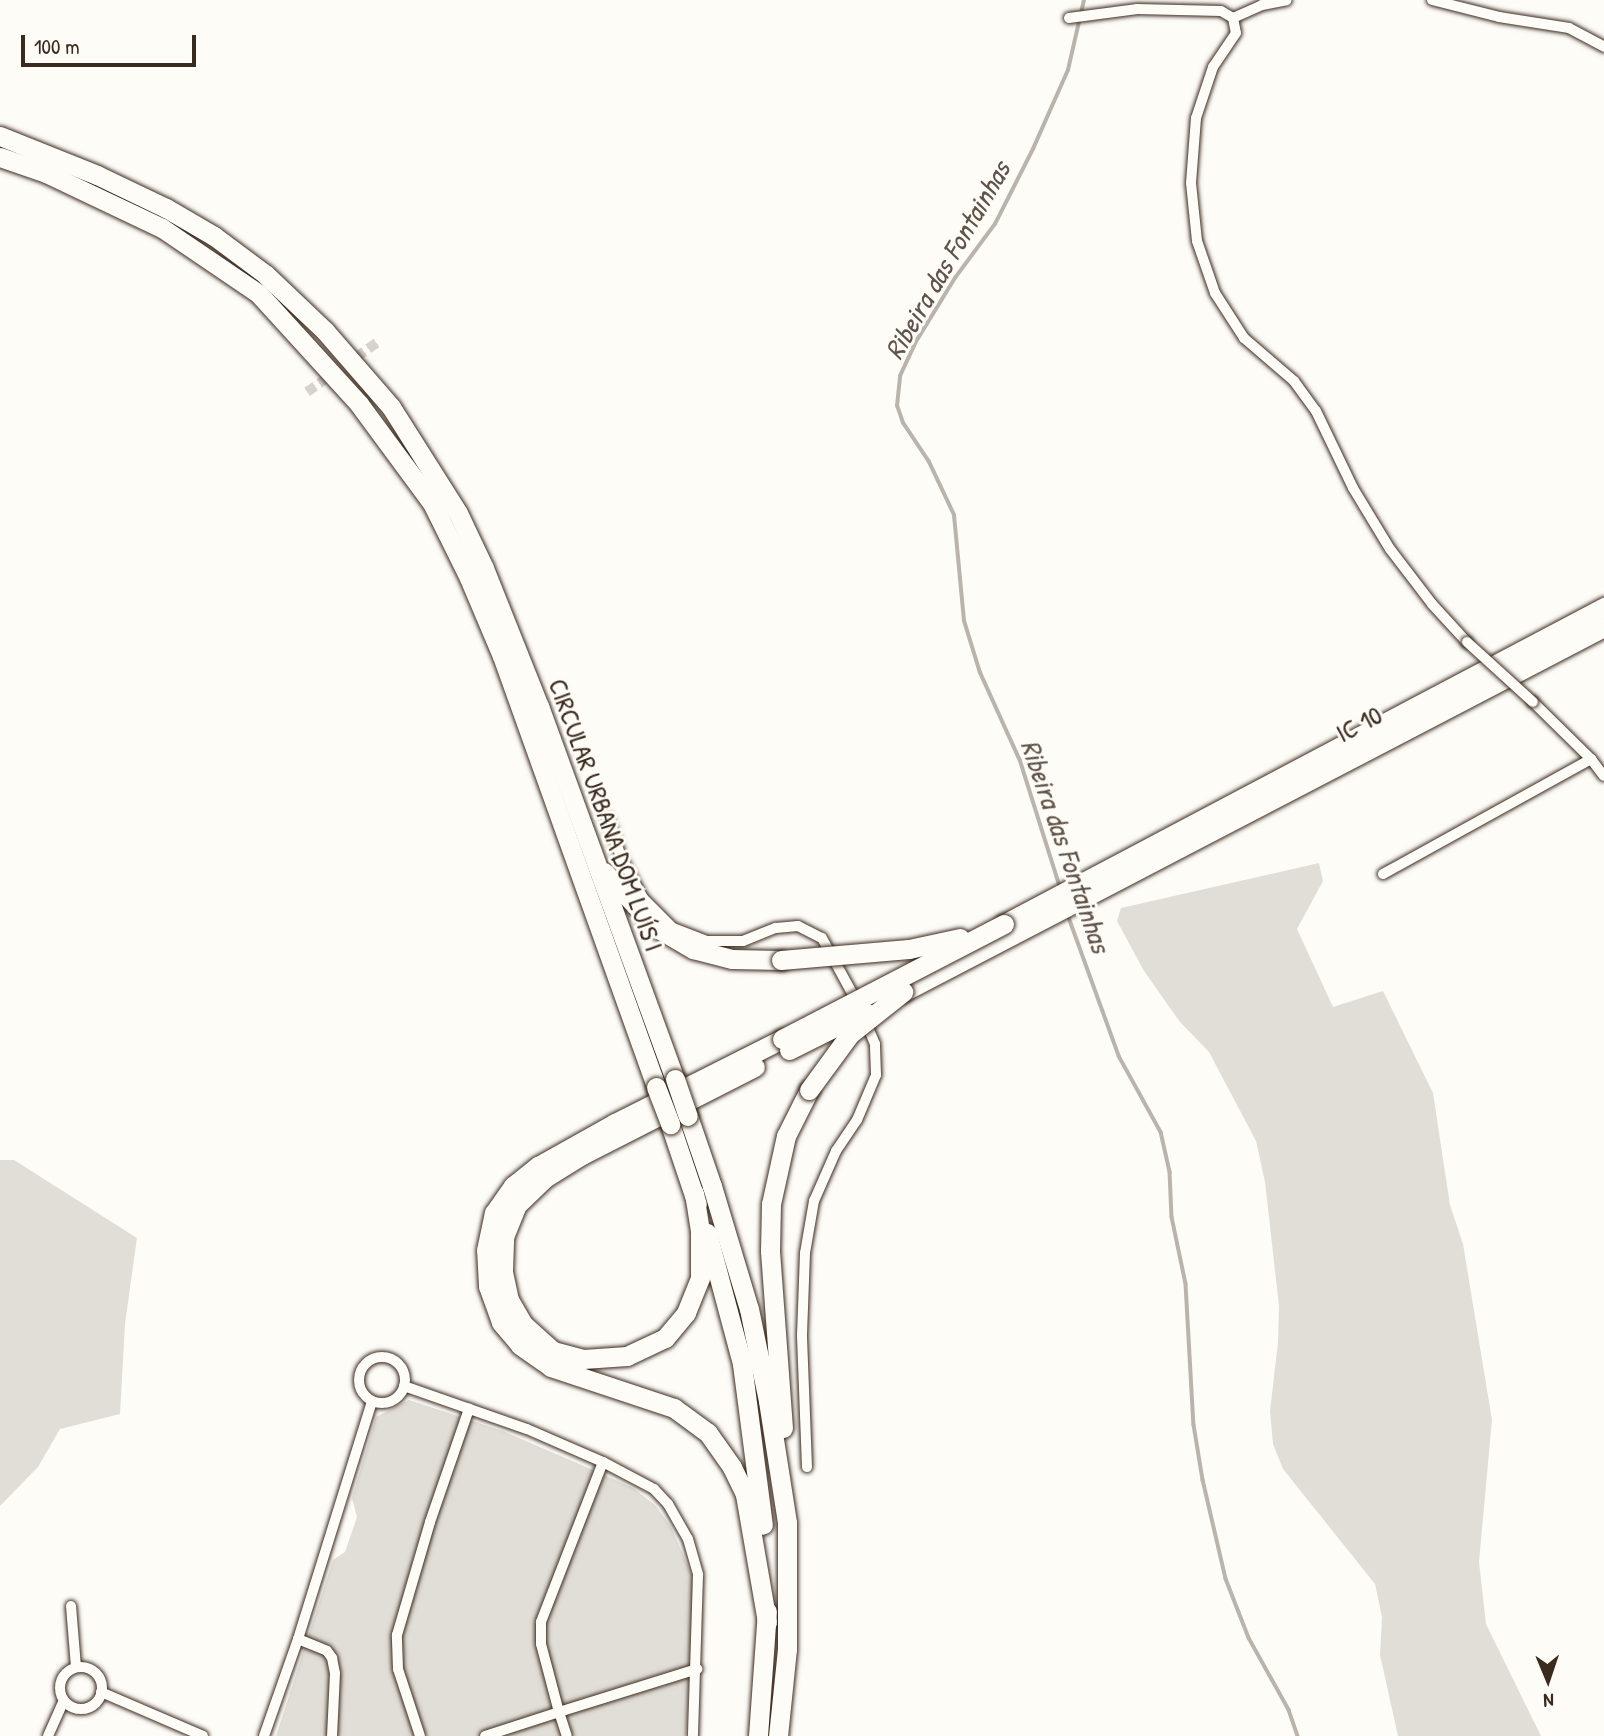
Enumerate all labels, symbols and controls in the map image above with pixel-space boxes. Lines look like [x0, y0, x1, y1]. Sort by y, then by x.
scale bar [24, 21, 200, 65]
text: 100 m [34, 32, 80, 61]
water label: Ribeira das Fontainhas [877, 155, 1017, 365]
street label: CIRCULAR URBANA DOM LUÍS I [542, 674, 670, 956]
street label: IC 10 [1331, 699, 1387, 749]
water label: Ribeira das Fontainhas [1014, 735, 1118, 957]
north arrow [1513, 1645, 1583, 1715]
text: N [1543, 1688, 1554, 1714]

